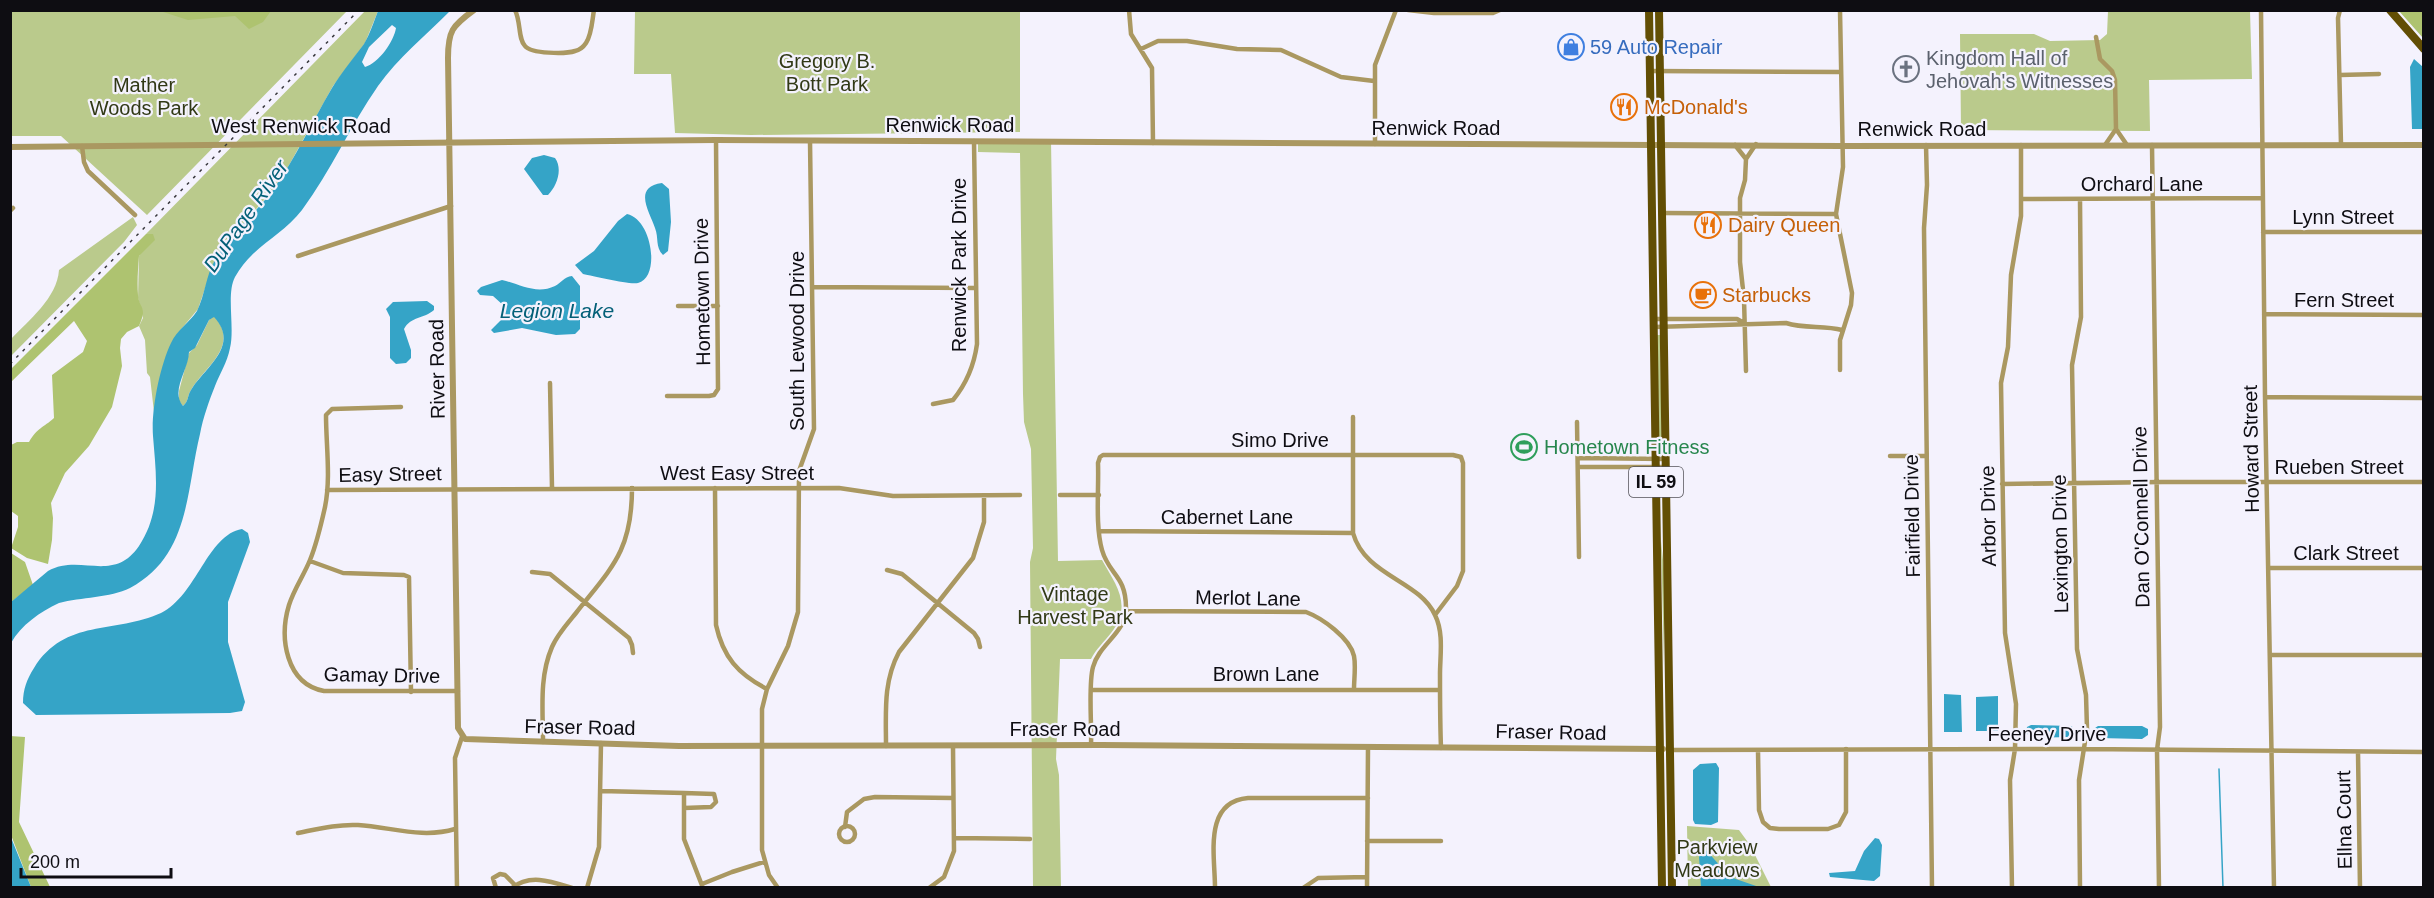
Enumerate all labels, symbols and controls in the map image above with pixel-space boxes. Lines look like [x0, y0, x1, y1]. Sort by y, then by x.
shop icon: 59 Auto Repair [1556, 32, 1586, 62]
place label: 59 Auto Repair [1590, 36, 1723, 58]
place label: Kingdom Hall of Jehovah's Witnesses [1926, 47, 2113, 92]
park label: Gregory B. Bott Park [779, 50, 875, 95]
church icon: Kingdom Hall of Jehovah's Witnesses [1891, 54, 1921, 84]
park label: Mather Woods Park [90, 74, 199, 119]
restaurant icon: McDonald's [1609, 92, 1639, 122]
place label: McDonald's [1644, 96, 1748, 118]
street label: Renwick Road [886, 114, 1014, 136]
street label: West Renwick Road [211, 115, 391, 137]
street label: Renwick Road [1372, 117, 1500, 139]
street label: Renwick Road [1858, 118, 1986, 140]
water label: DuPage River [199, 155, 293, 276]
street label: Orchard Lane [2081, 173, 2203, 195]
street label: Renwick Park Drive [948, 178, 970, 352]
street label: Lynn Street [2292, 206, 2394, 228]
restaurant icon: Dairy Queen [1693, 210, 1723, 240]
place label: Dairy Queen [1728, 214, 1840, 236]
street label: Hometown Drive [690, 218, 714, 366]
street label: South Lewood Drive [786, 251, 808, 431]
cafe icon: Starbucks [1688, 280, 1718, 310]
place label: Starbucks [1722, 284, 1811, 306]
street label: Fern Street [2294, 289, 2394, 311]
water label: Legion Lake [500, 299, 614, 322]
street label: River Road [425, 319, 449, 419]
street label: Howard Street [2239, 384, 2263, 513]
street label: Dan O'Connell Drive [2128, 426, 2154, 608]
street label: Simo Drive [1231, 429, 1329, 451]
sports icon: Hometown Fitness [1509, 432, 1539, 462]
place label: Hometown Fitness [1544, 436, 1710, 458]
street label: Fairfield Drive [1900, 454, 1924, 578]
street label: Rueben Street [2275, 456, 2404, 478]
street label: Easy Street [338, 462, 442, 486]
street label: West Easy Street [660, 462, 815, 484]
street label: Arbor Drive [1976, 465, 2000, 567]
road number: IL 59 [1629, 467, 1683, 497]
street label: Lexington Drive [2048, 474, 2072, 614]
street label: Cabernet Lane [1161, 506, 1293, 528]
street label: Clark Street [2293, 542, 2399, 564]
park label: Vintage Harvest Park [1017, 583, 1134, 628]
street label: Merlot Lane [1195, 586, 1301, 610]
street label: Gamay Drive [323, 663, 441, 687]
street label: Brown Lane [1213, 663, 1319, 685]
street label: Fraser Road [524, 715, 636, 739]
street label: Fraser Road [1009, 718, 1121, 740]
street label: Fraser Road [1495, 720, 1607, 744]
street label: Feeney Drive [1988, 723, 2106, 745]
street label: Ellna Court [2332, 770, 2356, 870]
park label: Parkview Meadows [1674, 836, 1760, 881]
scale bar [21, 841, 171, 879]
text: 200 m [30, 852, 80, 872]

